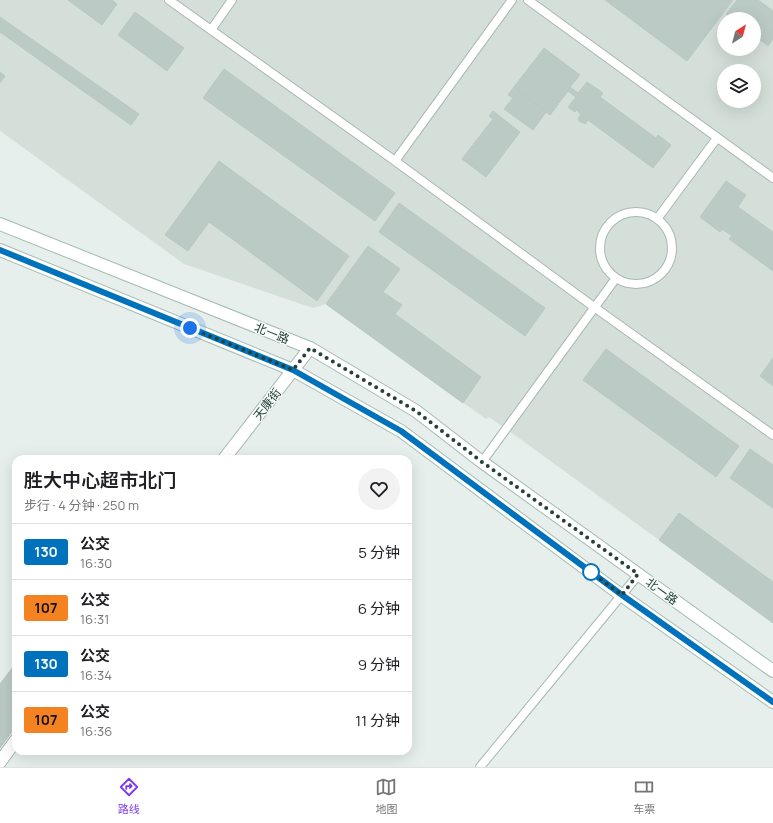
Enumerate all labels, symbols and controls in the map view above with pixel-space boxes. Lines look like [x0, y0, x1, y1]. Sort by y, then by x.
north arrow [717, 12, 761, 56]
map controls [717, 12, 761, 108]
button: layers [717, 64, 761, 108]
your location [180, 318, 200, 338]
street label: 北一路 [252, 318, 292, 348]
street label: 天康街 [249, 385, 285, 423]
text: 胜大中心超市北门 [24, 467, 176, 493]
button: heart [358, 468, 400, 510]
text: 步行 · 4 分钟 · 250 m [24, 496, 139, 514]
text: 公交 [80, 533, 110, 554]
text: 130 [34, 542, 58, 561]
text: 5 分钟 [358, 542, 400, 563]
text: 16:30 [80, 554, 112, 572]
unlabelled marker [582, 563, 600, 581]
street label: 北一路 [642, 574, 682, 608]
text: 公交 [80, 589, 110, 610]
text: 107 [35, 598, 57, 617]
text: 6 分钟 [358, 598, 400, 619]
text: 16:31 [80, 610, 109, 628]
text: 公交 [80, 645, 110, 666]
text: 130 [34, 654, 58, 673]
text: 9 分钟 [358, 654, 400, 675]
text: 16:34 [80, 666, 112, 684]
text: 公交 [80, 701, 110, 722]
text: 107 [35, 710, 57, 729]
text: 11 分钟 [355, 710, 400, 731]
text: 16:36 [80, 722, 112, 740]
tab: 路线 [118, 776, 140, 816]
tab: 地图 [375, 776, 397, 816]
tab: 车票 [633, 776, 655, 816]

